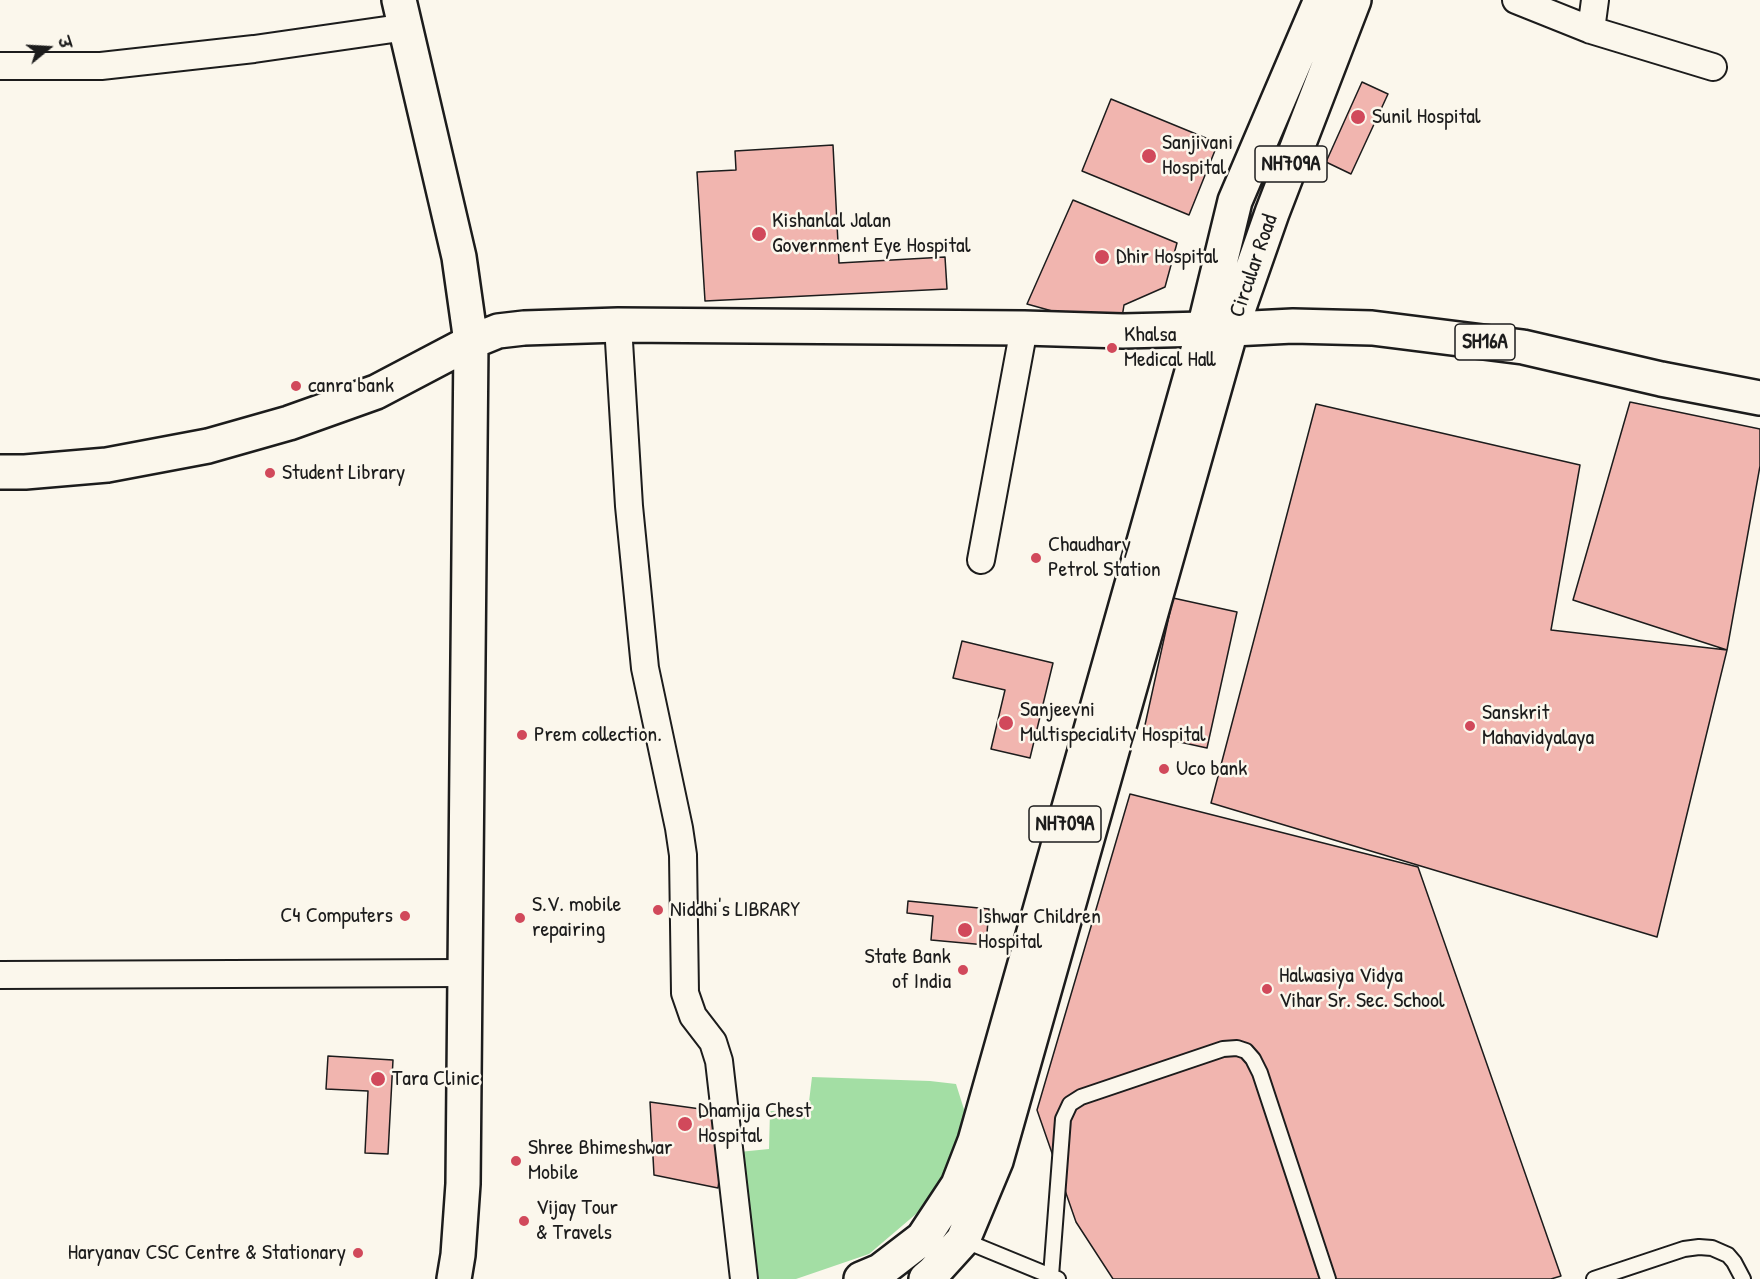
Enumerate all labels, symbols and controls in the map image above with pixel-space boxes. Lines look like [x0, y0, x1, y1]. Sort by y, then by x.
north arrow [18, 18, 78, 78]
text: उ [53, 34, 77, 51]
place label: Sunil Hospital [1372, 104, 1481, 130]
marker: Sunil Hospital [1349, 108, 1367, 126]
place label: Sanjivani Hospital [1162, 130, 1233, 182]
road number: NH709A [1255, 146, 1327, 182]
marker: Sanjivani Hospital [1140, 147, 1158, 165]
place label: Kishanlal Jalan Government Eye Hospital [772, 208, 971, 260]
street label: Circular Road [1224, 211, 1284, 321]
marker: Kishanlal Jalan Government Eye Hospital [750, 225, 768, 243]
place label: Dhir Hospital [1116, 244, 1218, 270]
marker: Dhir Hospital [1093, 248, 1111, 266]
place label: Khalsa Medical Hall [1124, 322, 1216, 374]
road number: SH16A [1455, 324, 1515, 360]
marker: Khalsa Medical Hall [1105, 341, 1119, 355]
place label: canra bank [308, 373, 394, 399]
marker: canra bank [289, 379, 303, 393]
place label: Student Library [282, 460, 405, 486]
marker: Student Library [263, 466, 277, 480]
place label: Chaudhary Petrol Station [1048, 532, 1161, 584]
marker: Chaudhary Petrol Station [1029, 551, 1043, 565]
place label: Sanjeevni Multispeciality Hospital [1020, 697, 1206, 748]
place label: Sanskrit Mahavidyalaya [1482, 700, 1594, 752]
marker: Sanjeevni Multispeciality Hospital [997, 714, 1015, 732]
marker: Sanskrit Mahavidyalaya [1463, 719, 1477, 733]
place label: Prem collection. [534, 722, 662, 748]
marker: Prem collection. [515, 728, 529, 742]
place label: Uco bank [1176, 756, 1247, 782]
marker: Uco bank [1157, 762, 1171, 776]
road number: NH709A [1029, 806, 1101, 842]
place label: S.V. mobile repairing [532, 892, 621, 944]
place label: Niddhi's LIBRARY [670, 897, 800, 923]
place label: C4 Computers [280, 903, 393, 929]
marker: Niddhi's LIBRARY [651, 903, 665, 917]
place label: Ishwar Children Hospital [978, 904, 1101, 956]
marker: C4 Computers [398, 909, 412, 923]
marker: S.V. mobile repairing [513, 911, 527, 925]
marker: Ishwar Children Hospital [956, 921, 974, 939]
place label: State Bank of India [864, 944, 951, 996]
marker: State Bank of India [956, 963, 970, 977]
place label: Halwasiya Vidya Vihar Sr. Sec. School [1279, 963, 1445, 1014]
marker: Halwasiya Vidya Vihar Sr. Sec. School [1260, 982, 1274, 996]
place label: Tara Clinic [392, 1066, 479, 1092]
marker: Tara Clinic [369, 1070, 387, 1088]
place label: Dhamija Chest Hospital [698, 1098, 811, 1150]
marker: Dhamija Chest Hospital [676, 1115, 694, 1133]
place label: Shree Bhimeshwar Mobile [528, 1135, 672, 1186]
marker: Shree Bhimeshwar Mobile [509, 1154, 523, 1168]
place label: Vijay Tour & Travels [536, 1195, 618, 1246]
marker: Vijay Tour & Travels [517, 1214, 531, 1228]
place label: Haryanav CSC Centre & Stationary [68, 1240, 346, 1266]
marker: Haryanav CSC Centre & Stationary [351, 1246, 365, 1260]

